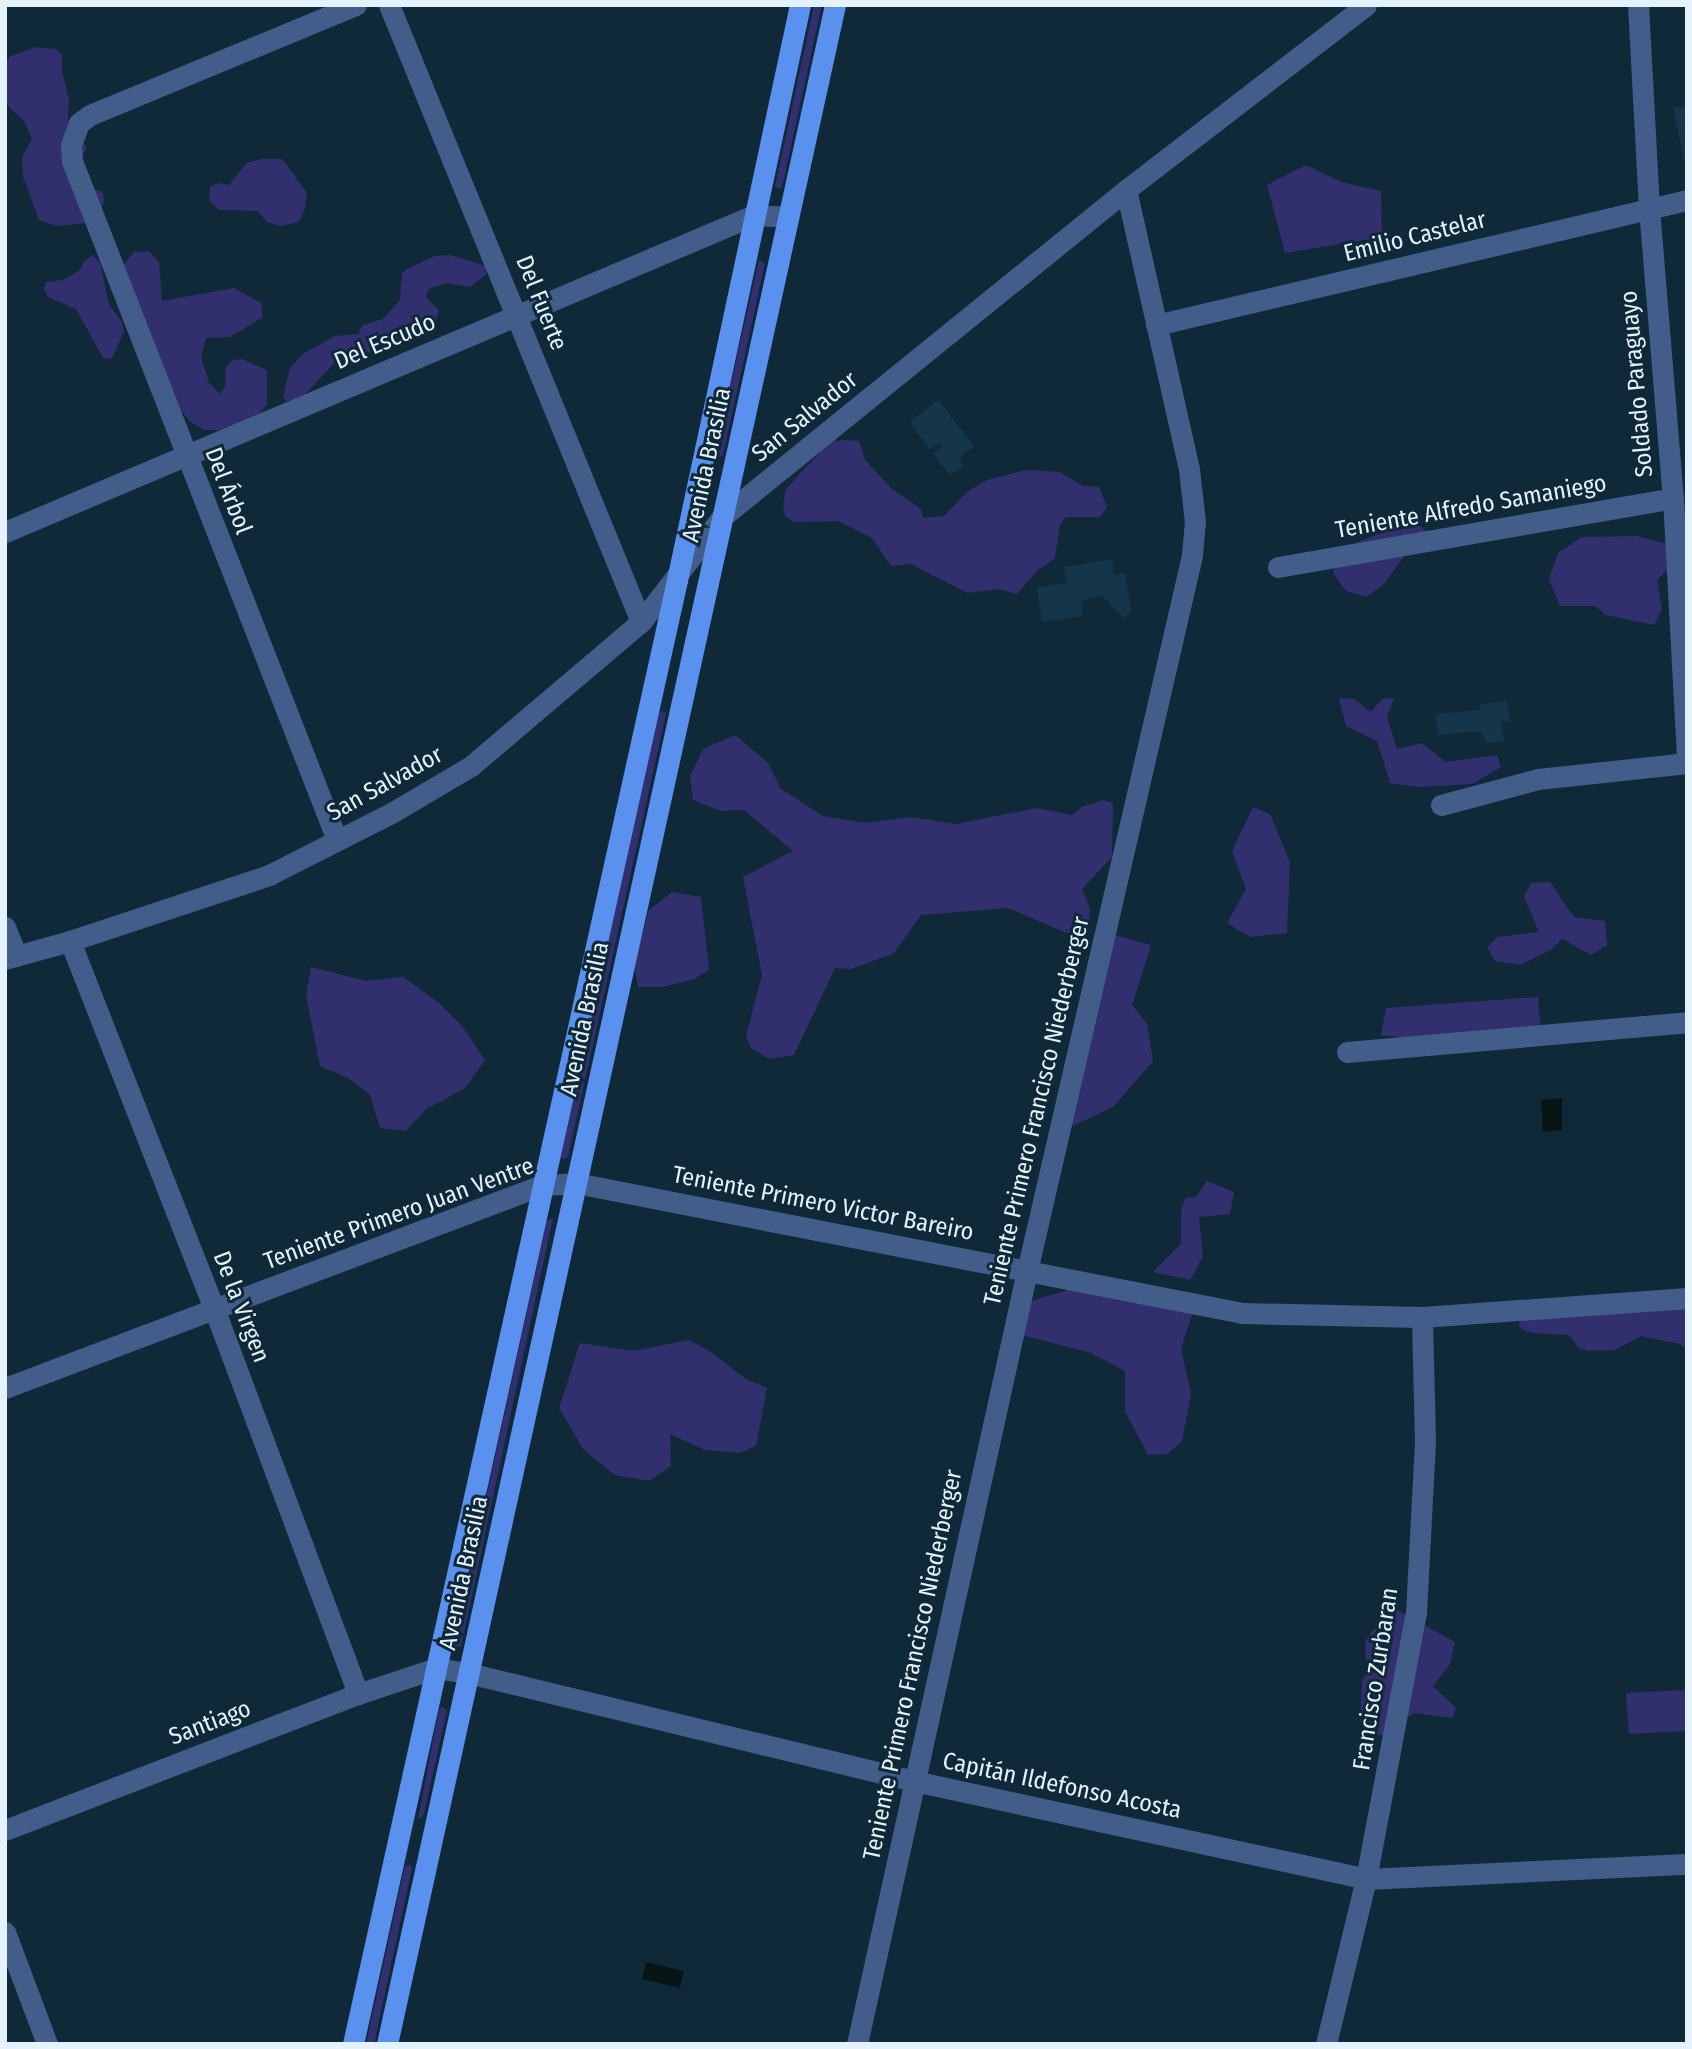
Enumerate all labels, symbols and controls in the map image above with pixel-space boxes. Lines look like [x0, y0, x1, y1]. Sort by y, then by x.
street label: Emilio Castelar [1341, 205, 1489, 269]
street label: Del Fuerte [509, 251, 573, 355]
street label: Soldado Paraguayo [1615, 290, 1659, 478]
street label: Del Escudo [330, 308, 440, 376]
street label: San Salvador [746, 366, 864, 468]
street label: Avenida Brasilia [677, 385, 737, 545]
street label: Del Árbol [198, 444, 258, 538]
street label: Teniente Alfredo Samaniego [1333, 469, 1609, 545]
street label: San Salvador [322, 741, 448, 827]
street label: Teniente Primero Francisco Niederberger [978, 914, 1096, 1308]
street label: Avenida Brasilia [555, 939, 615, 1099]
street label: Teniente Primero Juan Ventre [260, 1152, 538, 1276]
street label: Teniente Primero Victor Bareiro [670, 1161, 976, 1247]
street label: De la Virgen [207, 1247, 275, 1367]
street label: Teniente Primero Francisco Niederberger [858, 1467, 968, 1863]
street label: Avenida Brasilia [434, 1493, 494, 1653]
street label: Francisco Zurbaran [1347, 1586, 1405, 1772]
street label: Santiago [165, 1694, 255, 1752]
street label: Capitán Ildefonso Acosta [940, 1747, 1184, 1825]

